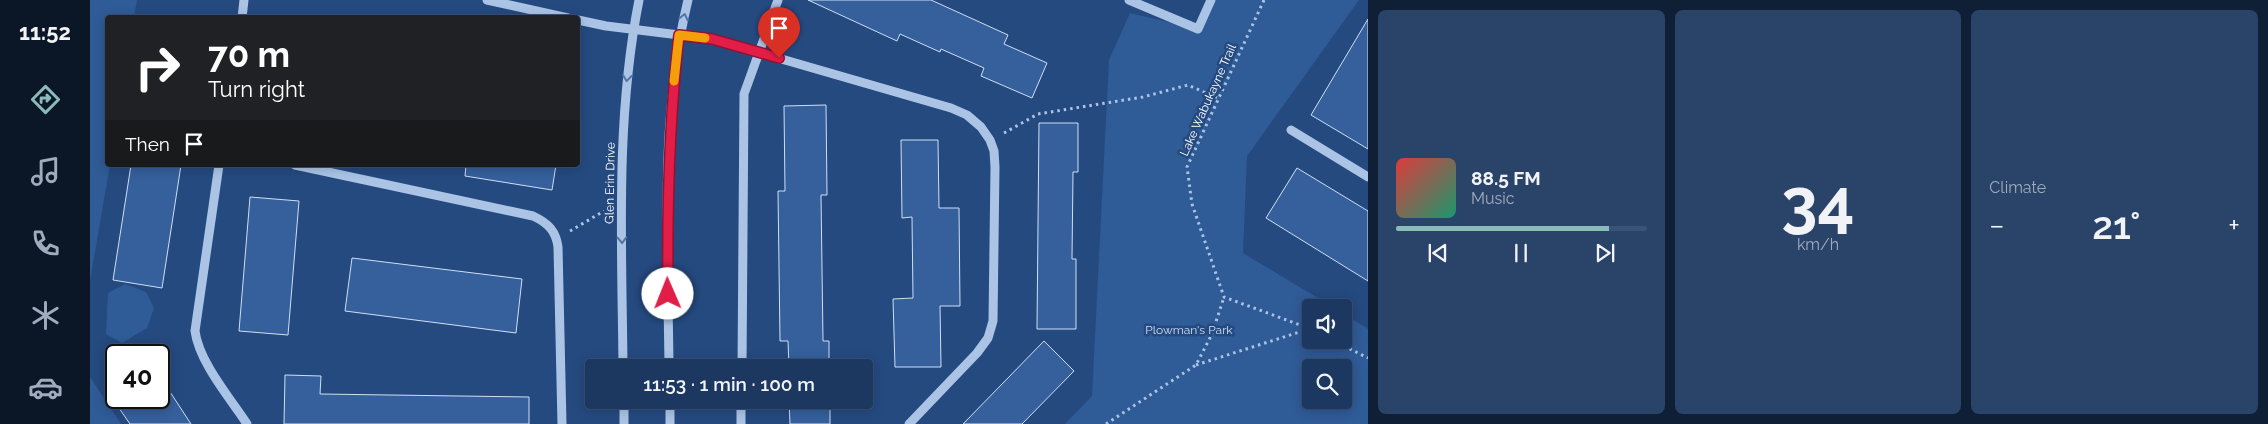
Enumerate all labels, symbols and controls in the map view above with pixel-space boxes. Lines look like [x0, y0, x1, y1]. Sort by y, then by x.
pin [758, 7, 800, 58]
one-way arrow [678, 14, 688, 22]
icon: arrive [765, 14, 793, 42]
text: 11:52 [19, 19, 71, 45]
text: 70 m [208, 34, 290, 75]
icon: right [125, 35, 190, 100]
street label: Lake Wabukayne Trail [1177, 41, 1239, 158]
one-way arrow [622, 74, 633, 82]
text: Turn right [208, 76, 305, 102]
icon: directions [28, 82, 63, 117]
icon: arrive [180, 130, 208, 158]
text: Then [125, 133, 170, 155]
street label: Glen Erin Drive [602, 142, 618, 224]
icon: music [28, 154, 63, 189]
text: 34 [1781, 164, 1855, 240]
text: 88.5 FM [1471, 167, 1541, 189]
text: Climate [1989, 178, 2046, 197]
text: Music [1471, 189, 1515, 208]
text: 21° [2092, 203, 2141, 248]
text: − [1989, 209, 2004, 242]
text: + [2228, 209, 2240, 242]
icon: phone [28, 226, 63, 261]
text: km/h [1797, 235, 1839, 254]
one-way arrow [617, 236, 627, 244]
icon: previous [1424, 239, 1452, 267]
icon: pause [1507, 239, 1535, 267]
icon: next [1591, 239, 1619, 267]
position arrow [641, 267, 693, 319]
icon: climate [28, 298, 63, 333]
map controls [1302, 299, 1352, 409]
button: sound [1302, 299, 1352, 349]
park label: Plowman's Park [1145, 323, 1233, 337]
speed limit sign: 40 [105, 344, 170, 409]
button: search [1302, 359, 1352, 409]
icon: car [28, 370, 63, 405]
text: 11:53 · 1 min · 100 m [643, 373, 815, 395]

